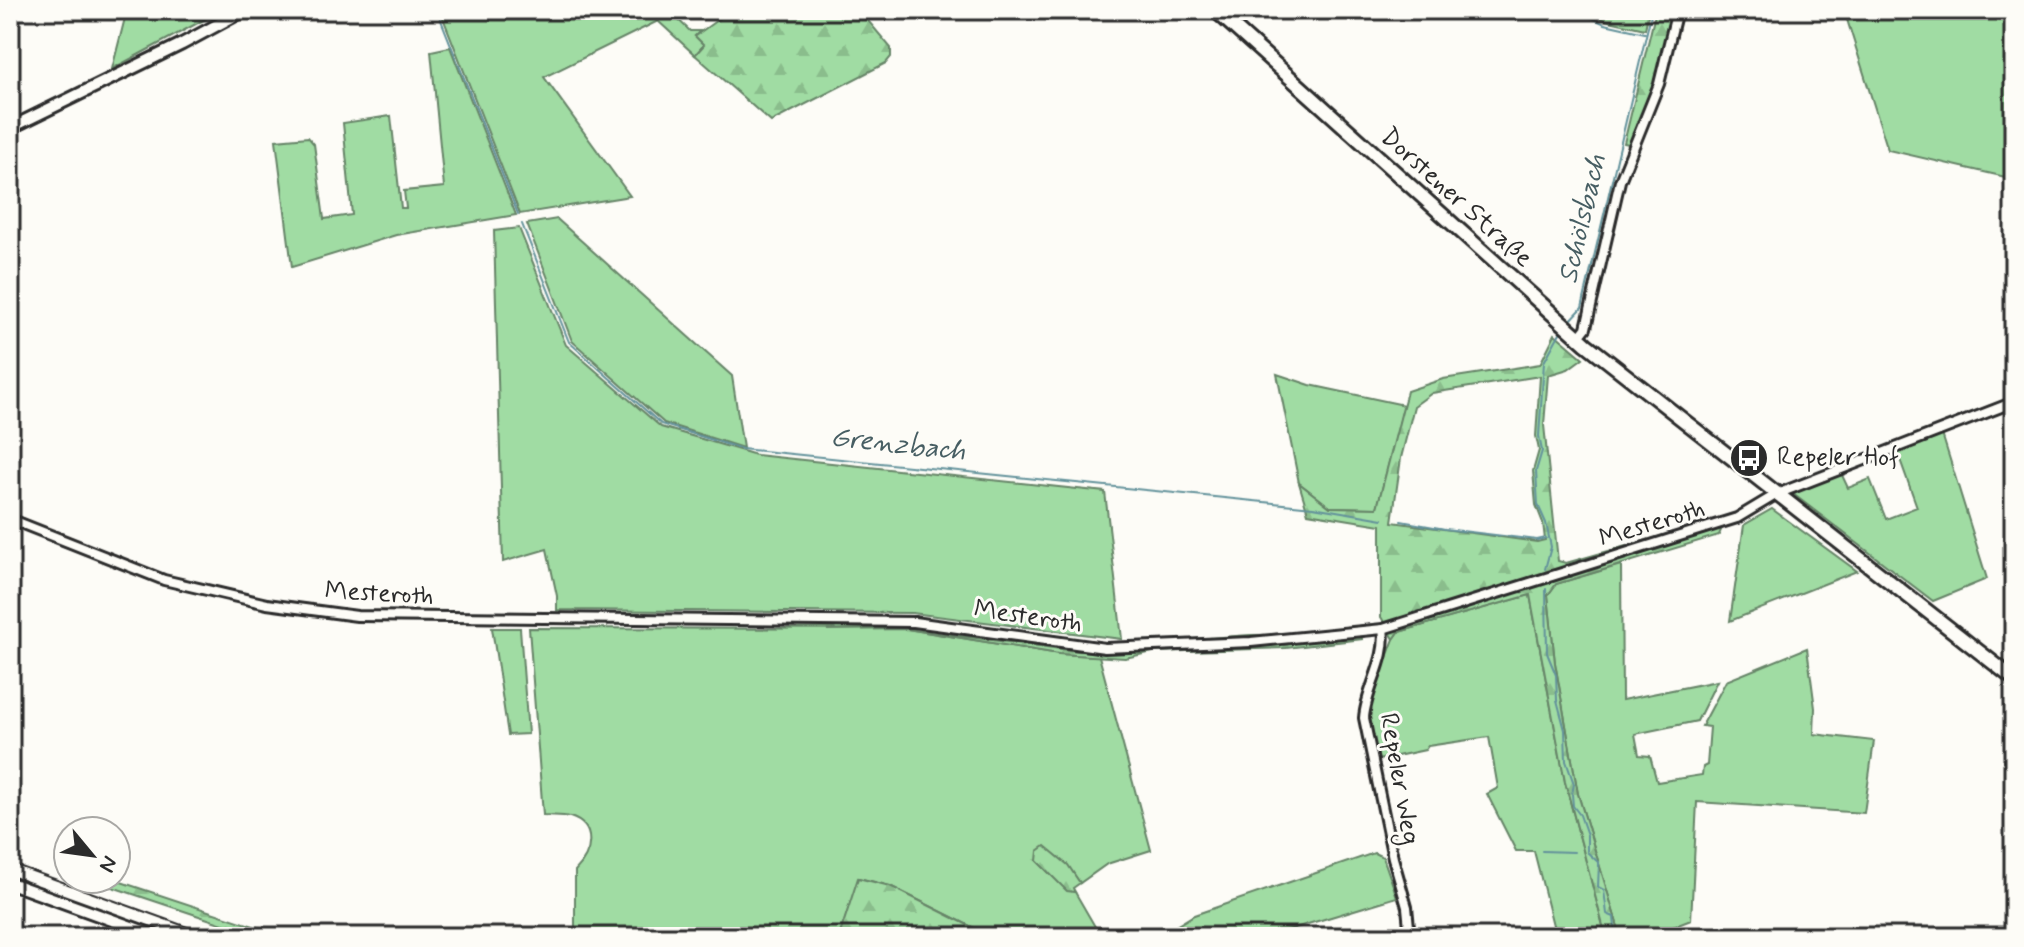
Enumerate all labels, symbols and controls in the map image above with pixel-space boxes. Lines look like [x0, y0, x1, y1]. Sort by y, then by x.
street label: Dorstener Straße [1372, 120, 1540, 276]
water label: Schölsbach [1550, 151, 1616, 287]
water label: Grenzbach [829, 420, 967, 470]
bus stop icon: Repeler Hof [1728, 437, 1770, 479]
place label: Repeler Hof [1777, 441, 1899, 475]
street label: Mesteroth [1595, 492, 1709, 556]
street label: Mesteroth [324, 574, 434, 614]
street label: Mesteroth [972, 593, 1084, 641]
street label: Repeler Weg [1369, 710, 1427, 848]
north arrow [52, 815, 132, 895]
text: N [92, 851, 124, 877]

